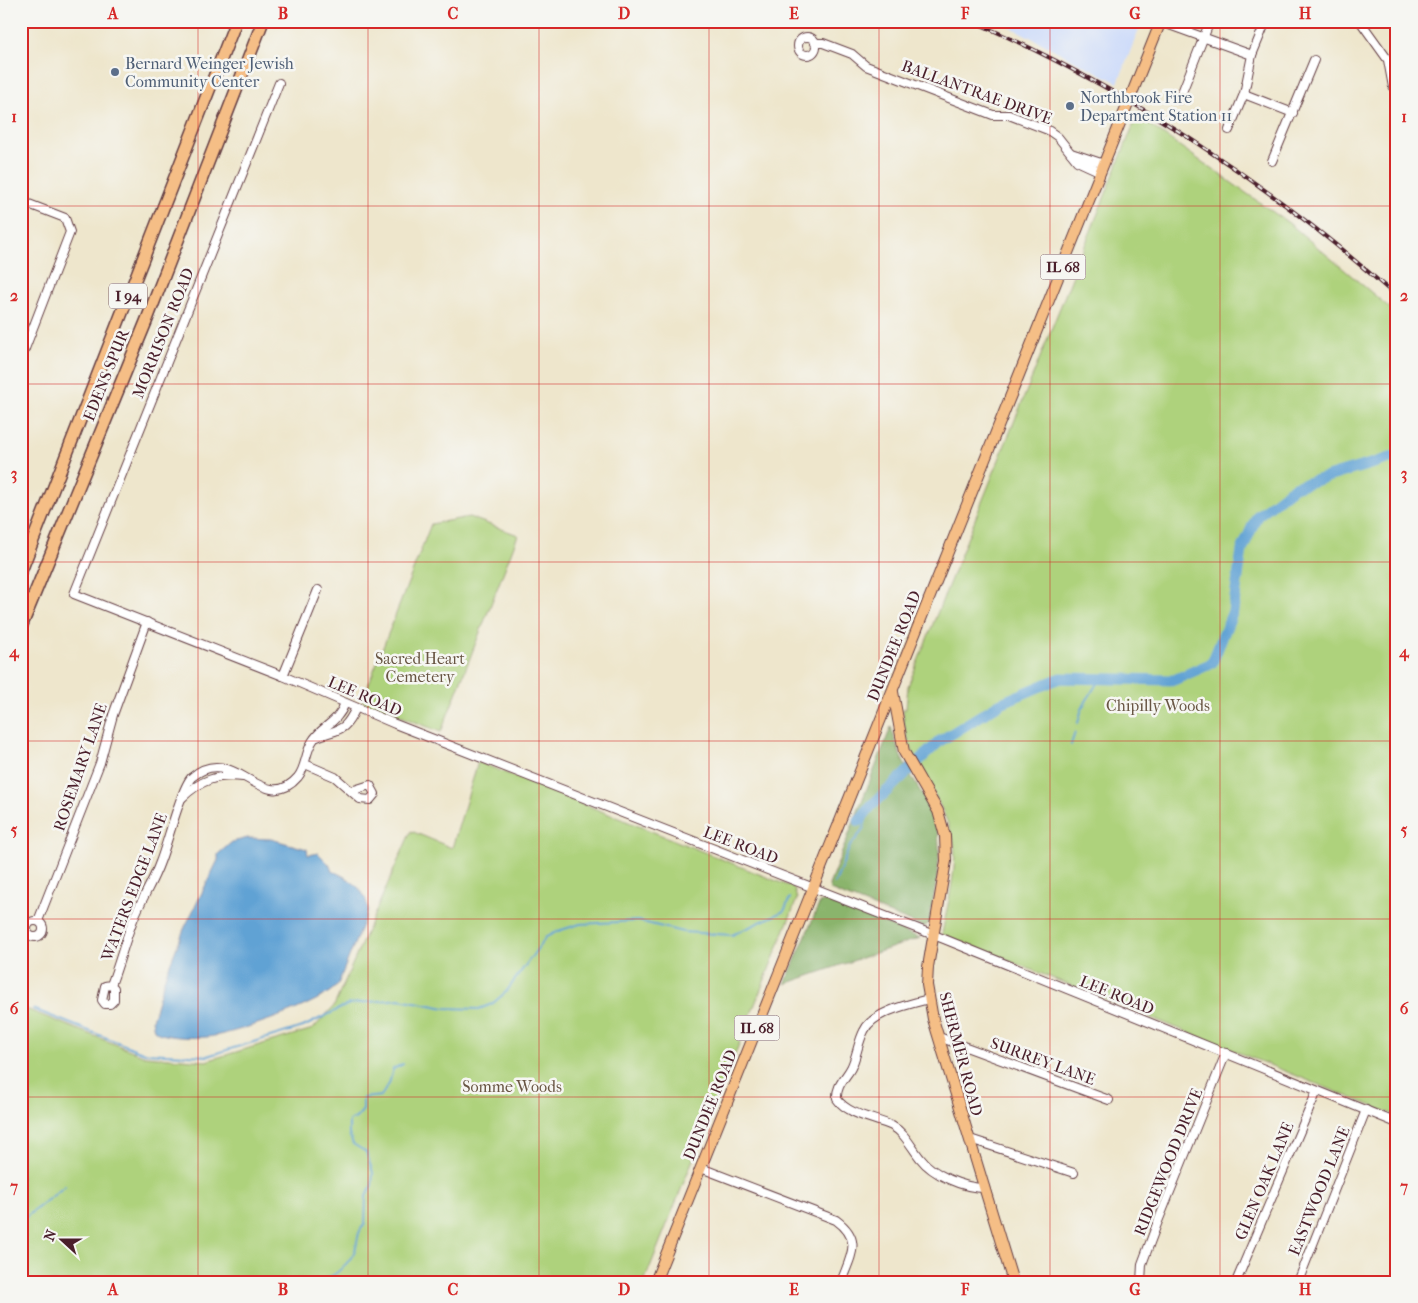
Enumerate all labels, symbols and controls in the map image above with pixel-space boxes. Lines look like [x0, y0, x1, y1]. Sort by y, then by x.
text: A [107, 4, 119, 23]
text: B [278, 4, 288, 23]
text: C [448, 4, 459, 23]
text: D [618, 4, 630, 23]
text: E [789, 4, 799, 23]
text: F [960, 4, 970, 23]
text: G [1129, 4, 1141, 23]
text: H [1299, 4, 1312, 23]
place label: Bernard Weinger Jewish Community Center [125, 54, 294, 91]
street label: BALLANTRAE DRIVE [899, 56, 1055, 128]
marker: Bernard Weinger Jewish Community Center [109, 66, 121, 78]
place label: Northbrook Fire Department Station 11 [1080, 88, 1232, 125]
marker: Northbrook Fire Department Station 11 [1064, 100, 1076, 112]
text: 1 [11, 107, 17, 126]
text: 1 [1401, 107, 1407, 126]
road number: IL 68 [1040, 254, 1086, 280]
street label: MORRISON ROAD [128, 265, 198, 401]
road number: I 94 [109, 284, 147, 308]
text: 2 [10, 286, 18, 305]
text: 2 [1400, 286, 1408, 305]
street label: EDENS SPUR [79, 325, 134, 424]
text: 3 [11, 464, 17, 484]
text: 3 [1401, 464, 1407, 484]
street label: DUNDEE ROAD [863, 588, 925, 704]
text: 4 [8, 642, 20, 662]
text: 4 [1398, 642, 1410, 662]
park label: Sacred Heart Cemetery [375, 649, 465, 686]
street label: LEE ROAD [325, 672, 405, 720]
park label: Chipilly Woods [1106, 696, 1210, 715]
street label: ROSEMARY LANE [49, 700, 111, 833]
street label: WATERS EDGE LANE [97, 810, 171, 965]
text: 5 [11, 820, 18, 839]
text: 5 [1401, 820, 1408, 839]
street label: LEE ROAD [701, 822, 781, 868]
street label: LEE ROAD [1077, 971, 1157, 1019]
street label: SHERMER ROAD [935, 990, 987, 1118]
text: 6 [10, 999, 19, 1018]
text: 6 [1400, 999, 1409, 1018]
road number: IL 68 [734, 1016, 780, 1040]
street label: SURREY LANE [988, 1033, 1098, 1089]
street label: DUNDEE ROAD [679, 1047, 741, 1163]
park label: Somme Woods [462, 1077, 562, 1096]
street label: RIDGEWOOD DRIVE [1130, 1085, 1206, 1238]
street label: GLEN OAK LANE [1231, 1119, 1298, 1243]
street label: EASTWOOD LANE [1284, 1123, 1354, 1258]
text: 7 [9, 1177, 18, 1196]
text: 7 [1399, 1177, 1408, 1196]
north arrow [38, 1216, 88, 1266]
text: N [40, 1227, 60, 1244]
text: A [107, 1280, 119, 1299]
text: B [278, 1280, 288, 1299]
text: C [448, 1280, 459, 1299]
text: D [618, 1280, 630, 1299]
text: E [789, 1280, 799, 1299]
text: F [960, 1280, 970, 1299]
text: G [1129, 1280, 1141, 1299]
text: H [1299, 1280, 1312, 1299]

